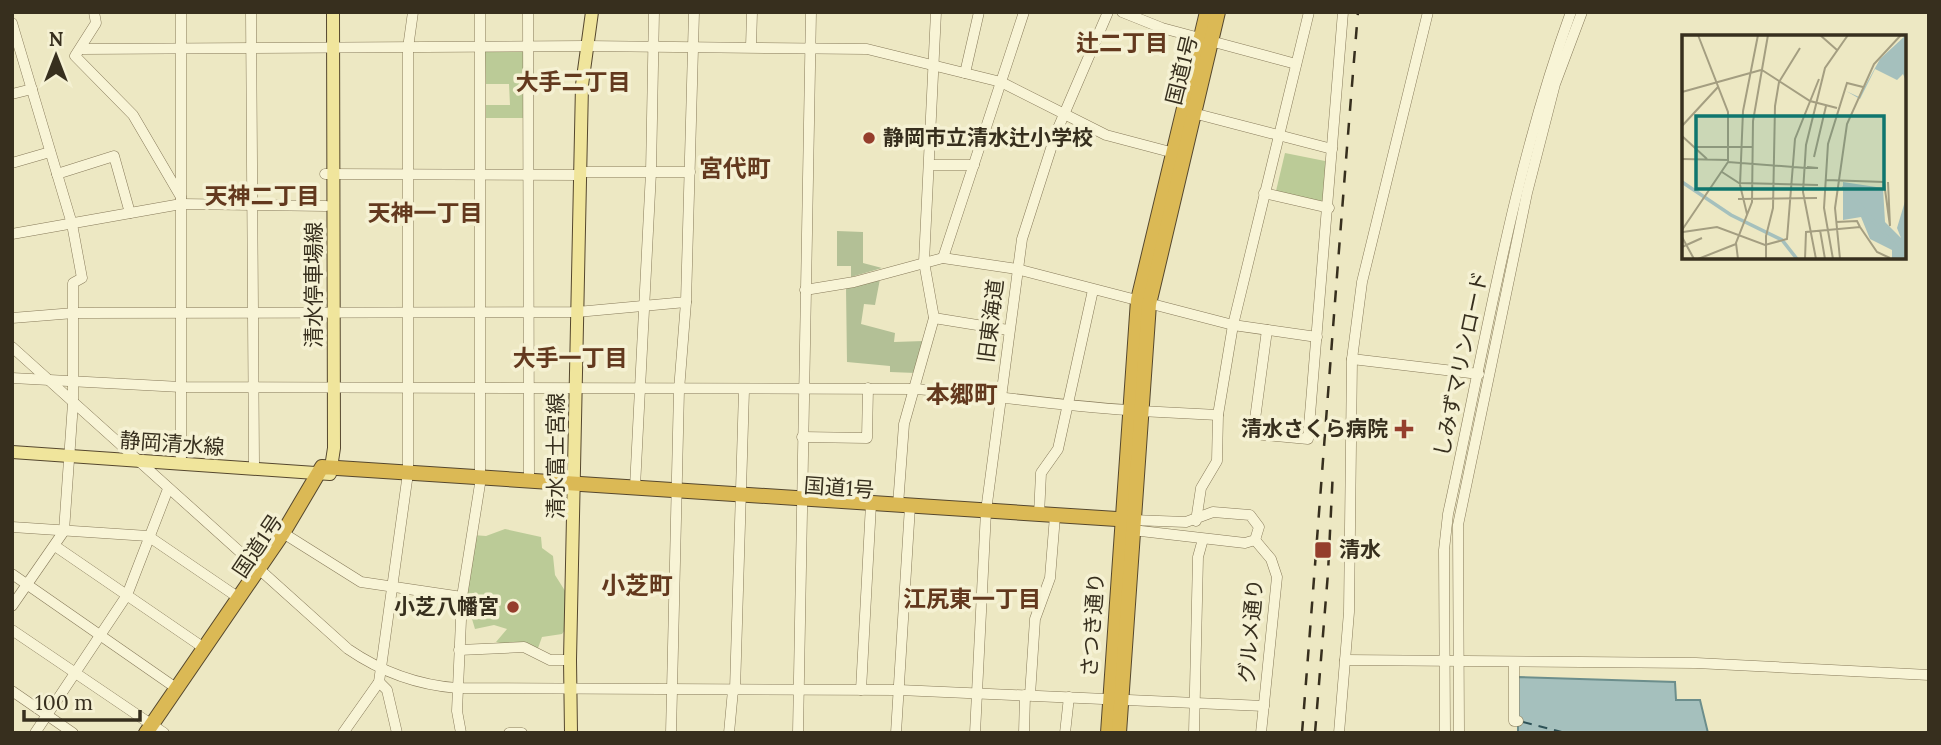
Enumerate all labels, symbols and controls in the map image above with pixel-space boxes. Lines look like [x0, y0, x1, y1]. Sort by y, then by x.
north arrow [21, 21, 91, 91]
text: N [49, 27, 64, 51]
district label: 辻二丁目 [1076, 28, 1168, 57]
street label: 国道1号 [1160, 32, 1203, 107]
inset map [1682, 35, 1906, 259]
district label: 大手二丁目 [516, 67, 631, 96]
place label: 静岡市立清水辻小学校 [883, 124, 1093, 151]
marker: 静岡市立清水辻小学校 [861, 130, 877, 146]
district label: 宮代町 [699, 153, 771, 184]
district label: 天神二丁目 [205, 181, 320, 210]
district label: 天神一丁目 [368, 198, 483, 227]
street label: 清水停車場線 [300, 222, 327, 348]
street label: しみずマリンロード [1428, 269, 1493, 459]
street label: 旧東海道 [972, 278, 1009, 364]
district label: 大手一丁目 [513, 343, 628, 372]
district label: 本郷町 [926, 379, 998, 410]
street label: 清水富士宮線 [542, 393, 569, 519]
place label: 清水さくら病院 [1241, 415, 1388, 442]
marker: 清水さくら病院 [1394, 419, 1414, 439]
street label: 静岡清水線 [119, 426, 225, 461]
street label: 国道1号 [803, 472, 875, 503]
street label: 国道1号 [227, 509, 289, 583]
place label: 清水 [1339, 536, 1381, 563]
marker: 清水 [1313, 540, 1333, 560]
district label: 小芝町 [601, 570, 673, 601]
street label: さつき通り [1075, 572, 1110, 678]
street label: グルメ通り [1232, 577, 1269, 684]
district label: 江尻東一丁目 [903, 584, 1041, 613]
place label: 小芝八幡宮 [394, 593, 499, 620]
marker: 小芝八幡宮 [505, 599, 521, 615]
scale bar [24, 678, 140, 722]
text: 100 m [35, 689, 93, 716]

